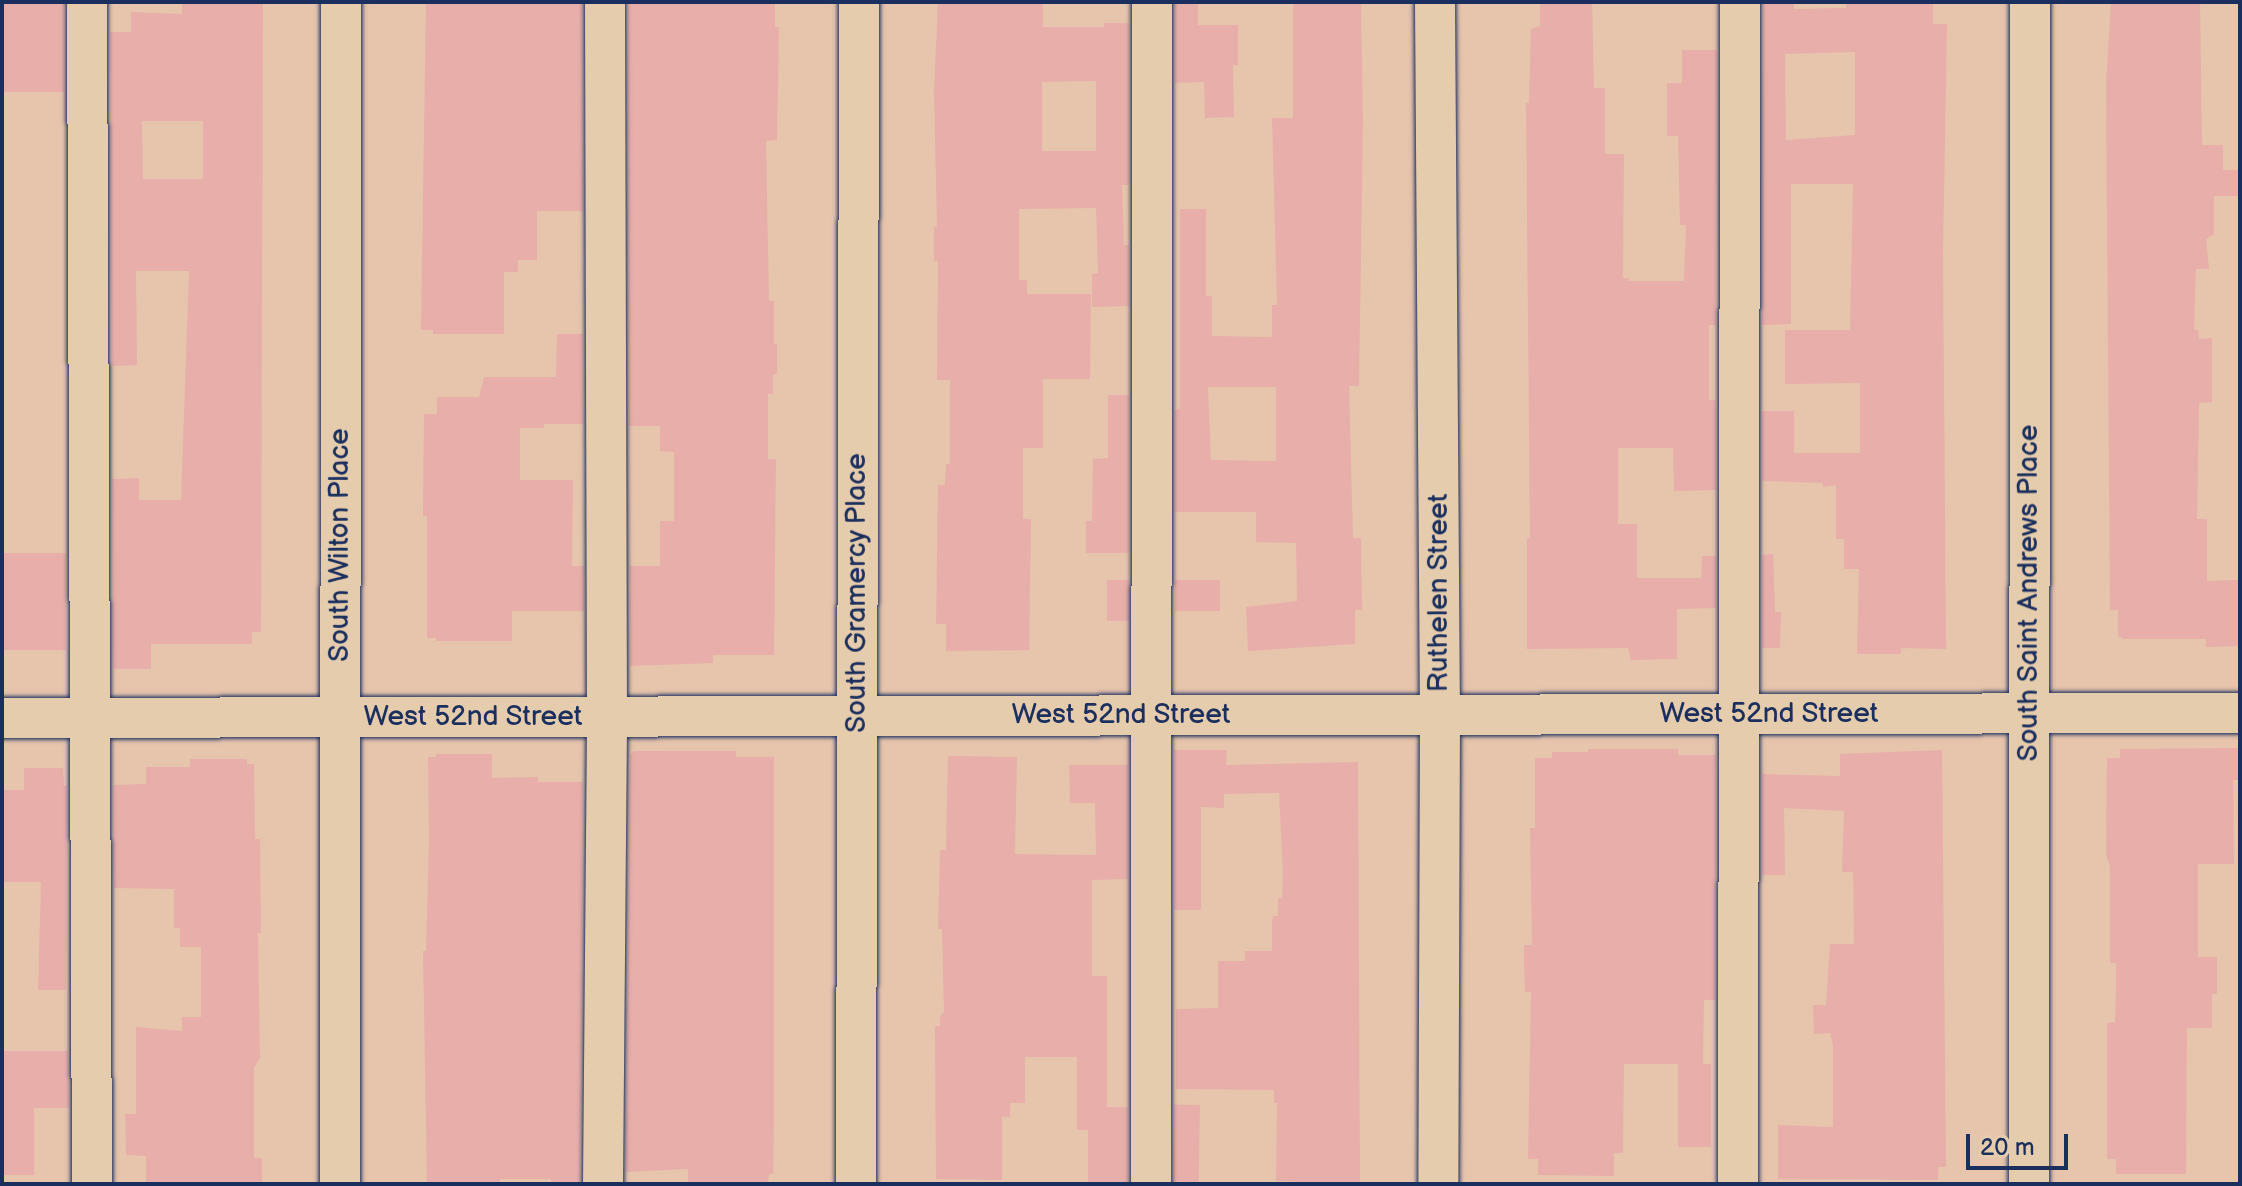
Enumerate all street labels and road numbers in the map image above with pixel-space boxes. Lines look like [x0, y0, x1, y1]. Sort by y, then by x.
street label: South Saint Andrews Place [2012, 424, 2046, 762]
street label: South Wilton Place [323, 428, 357, 662]
street label: South Gramercy Place [840, 452, 874, 734]
street label: Ruthelen Street [1422, 493, 1456, 693]
street label: West 52nd Street [1659, 697, 1879, 731]
street label: West 52nd Street [1011, 698, 1231, 732]
street label: West 52nd Street [363, 700, 583, 734]

